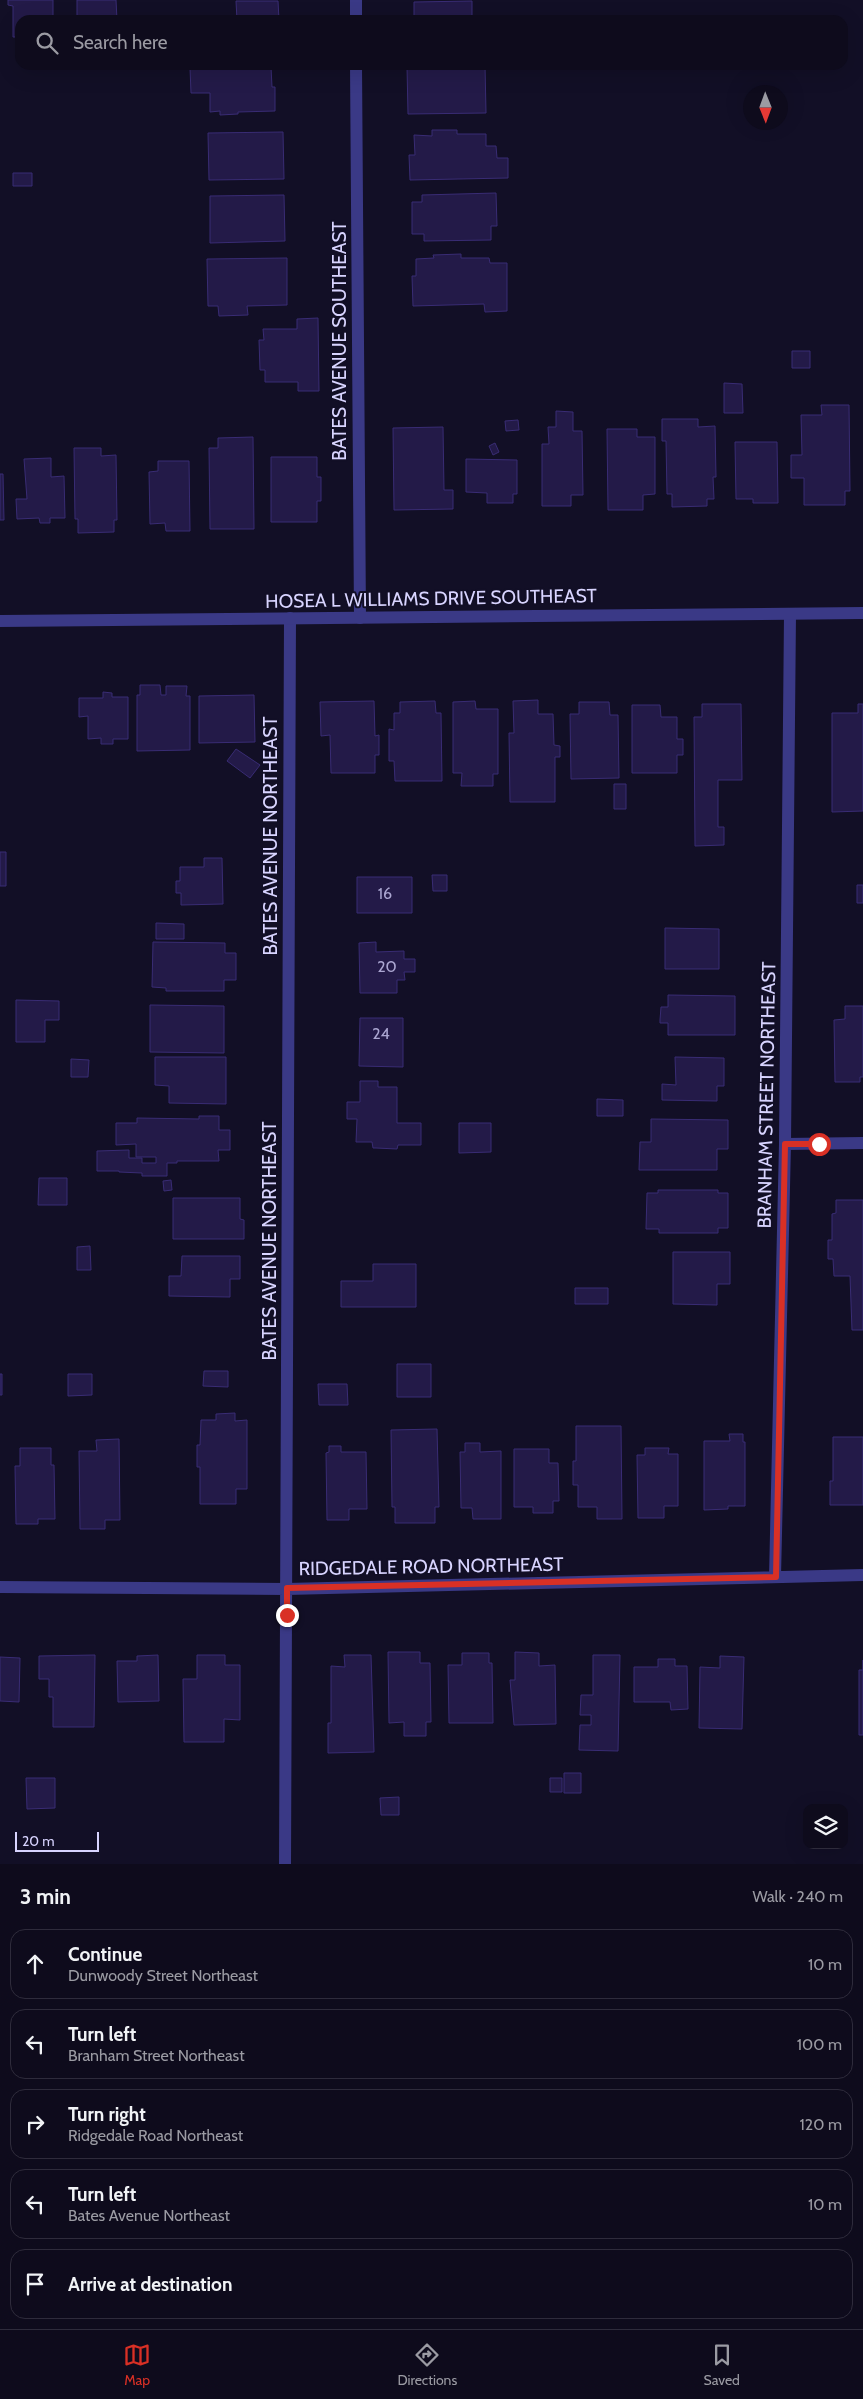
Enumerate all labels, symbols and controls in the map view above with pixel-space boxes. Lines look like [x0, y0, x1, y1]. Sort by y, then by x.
search box [15, 15, 848, 70]
icon: search [33, 29, 61, 57]
text: Search here [73, 31, 167, 54]
north arrow [743, 85, 788, 130]
street label: BATES AVENUE SOUTHEAST [328, 221, 351, 461]
street label: HOSEA L WILLIAMS DRIVE SOUTHEAST [265, 584, 597, 613]
street label: BATES AVENUE NORTHEAST [259, 716, 282, 956]
house number: 16 [378, 884, 392, 903]
house number: 20 [377, 957, 397, 976]
street label: BRANHAM STREET NORTHEAST [753, 961, 780, 1229]
house number: 24 [372, 1024, 390, 1043]
street label: BATES AVENUE NORTHEAST [258, 1121, 281, 1361]
route start [808, 1133, 831, 1156]
street label: RIDGEDALE ROAD NORTHEAST [298, 1553, 564, 1580]
route end [276, 1604, 299, 1627]
map controls [803, 1804, 848, 1849]
button: layers [803, 1804, 848, 1849]
scale bar [15, 1829, 99, 1852]
text: 20 m [22, 1832, 55, 1850]
text: 3 min [20, 1884, 71, 1909]
text: Walk · 240 m [752, 1887, 843, 1906]
text: Continue [68, 1943, 142, 1966]
icon: ahead [21, 1950, 49, 1978]
text: 10 m [808, 1955, 842, 1974]
text: Dunwoody Street Northeast [68, 1966, 258, 1985]
text: Turn left [68, 2023, 136, 2046]
icon: left [21, 2030, 49, 2058]
text: 100 m [797, 2035, 842, 2054]
text: Branham Street Northeast [68, 2046, 245, 2065]
text: Turn right [68, 2103, 146, 2126]
icon: right [21, 2110, 49, 2138]
text: 120 m [800, 2115, 842, 2134]
text: Ridgedale Road Northeast [68, 2126, 243, 2145]
text: Turn left [68, 2183, 136, 2206]
icon: left [21, 2190, 49, 2218]
text: 10 m [808, 2195, 842, 2214]
text: Bates Avenue Northeast [68, 2206, 230, 2225]
icon: arrive [21, 2270, 49, 2298]
text: Arrive at destination [68, 2273, 232, 2296]
tab: Map [123, 2341, 151, 2389]
tab: Directions [397, 2341, 457, 2389]
tab: Saved [703, 2341, 740, 2389]

